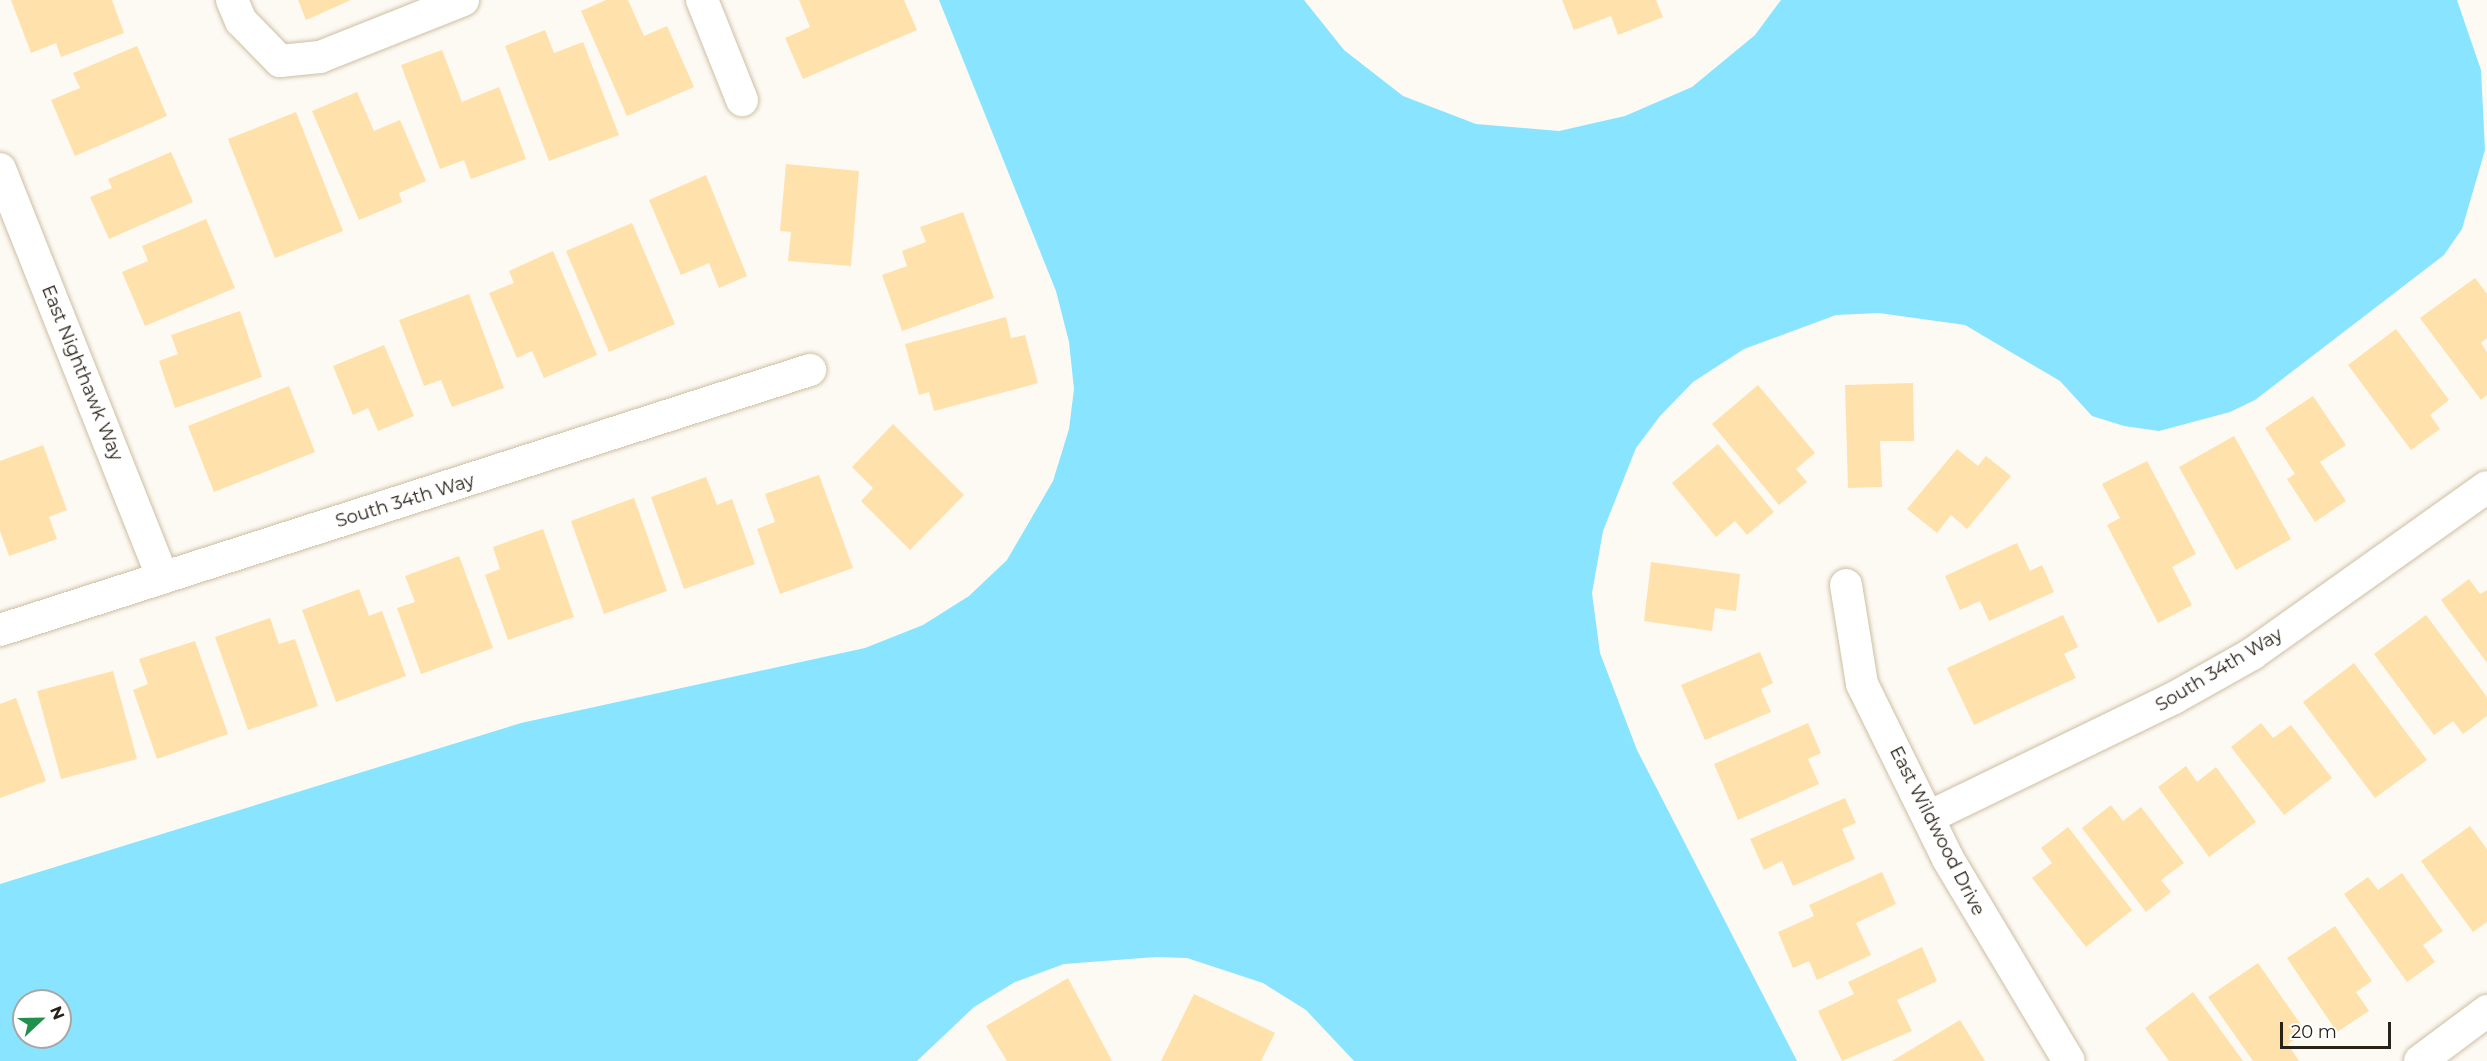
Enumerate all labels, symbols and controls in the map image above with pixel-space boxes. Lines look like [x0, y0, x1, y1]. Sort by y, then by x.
street label: East Nighthawk Way [37, 282, 127, 464]
street label: South 34th Way [333, 470, 477, 532]
street label: South 34th Way [2152, 624, 2286, 716]
street label: East Wildwood Drive [1885, 743, 1989, 919]
north arrow [12, 989, 72, 1049]
text: N [46, 1003, 69, 1022]
scale bar [2283, 1010, 2394, 1048]
text: 20 m [2291, 1021, 2337, 1043]

